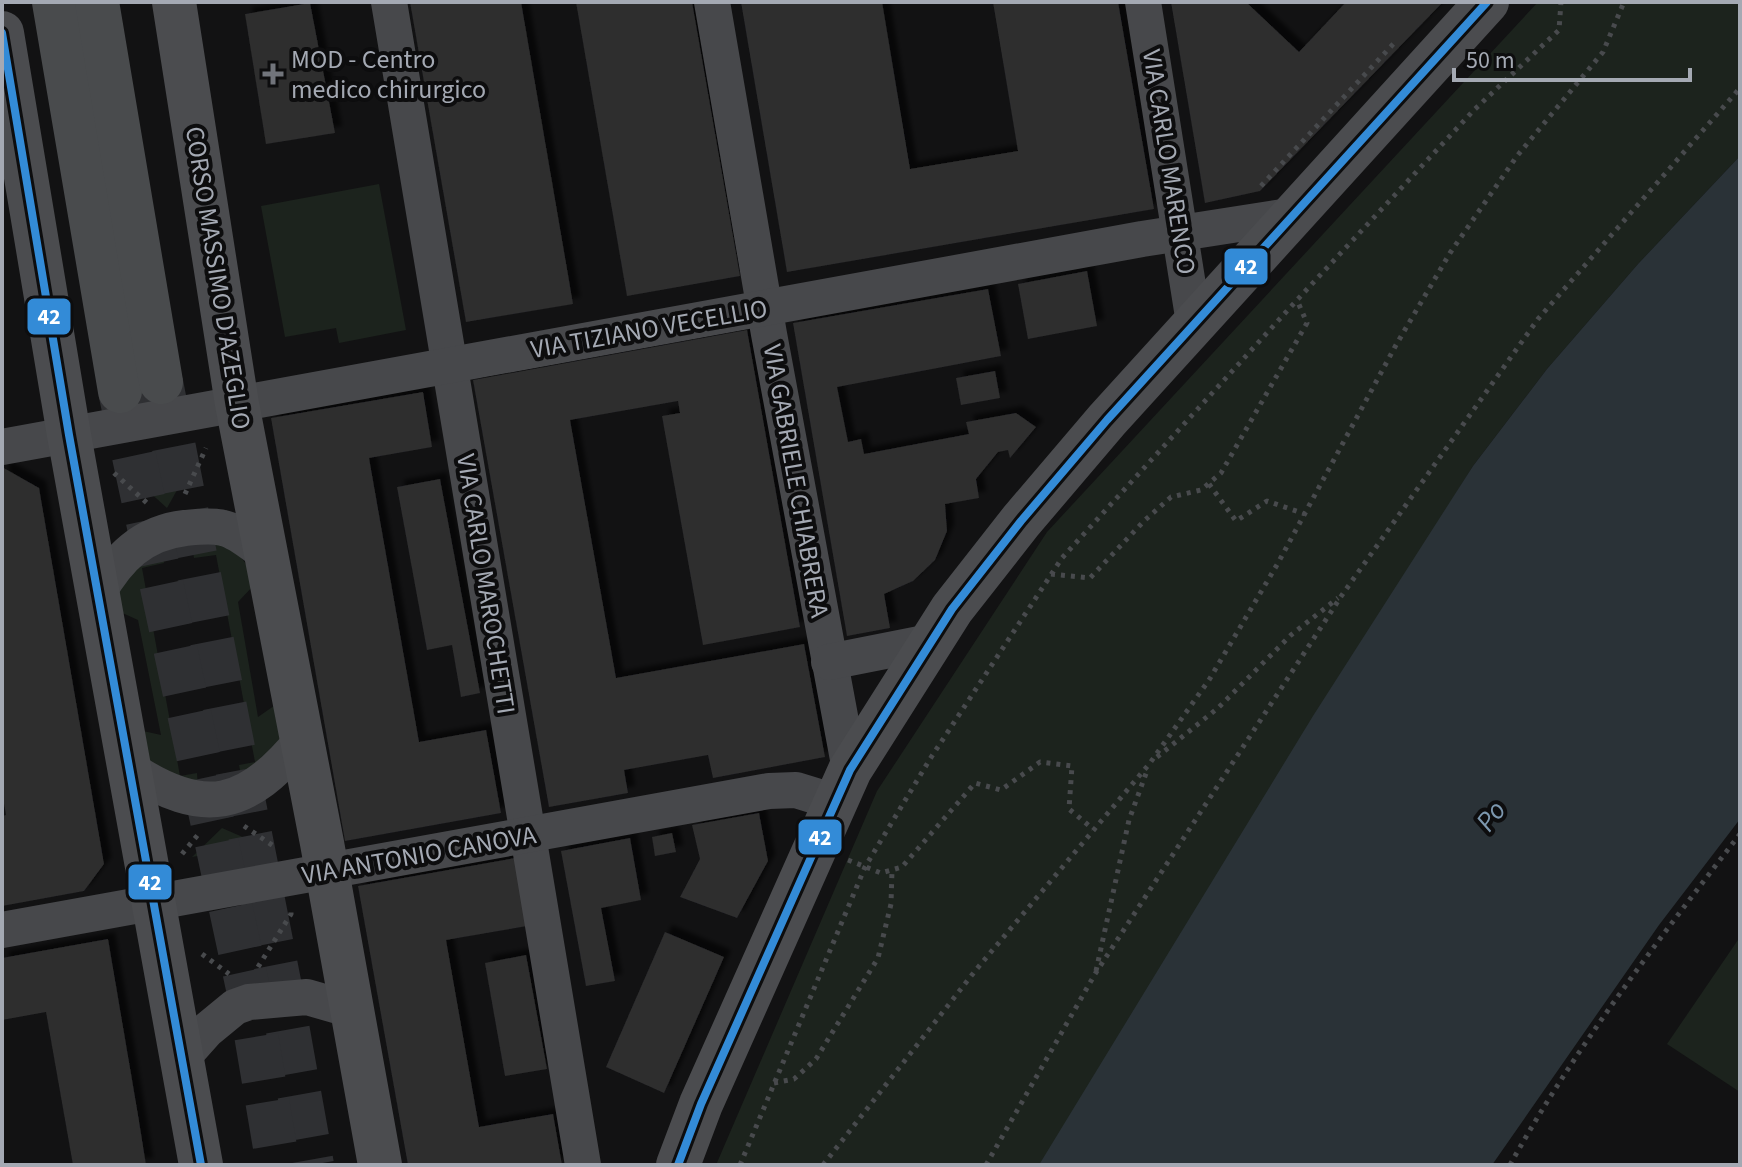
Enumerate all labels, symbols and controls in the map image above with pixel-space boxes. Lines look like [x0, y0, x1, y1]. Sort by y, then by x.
scale bar [1454, 32, 1690, 82]
place label: MOD - Centro medico chirurgico [291, 41, 486, 108]
text: 50 m [1466, 43, 1515, 78]
street label: VIA CARLO MARENCO [1133, 47, 1205, 277]
marker: MOD - Centro medico chirurgico [262, 63, 284, 85]
street label: CORSO MASSIMO D'AZEGLIO [176, 124, 260, 432]
line badge: 42 [1223, 247, 1269, 286]
text: 42 [1234, 251, 1258, 283]
street label: VIA TIZIANO VECELLIO [528, 290, 770, 368]
line badge: 42 [26, 297, 72, 336]
text: 42 [37, 301, 61, 333]
street label: VIA GABRIELE CHIABRERA [754, 341, 838, 622]
street label: VIA CARLO MAROCHETTI [447, 451, 525, 717]
water label: Po [1466, 792, 1516, 840]
street label: VIA ANTONIO CANOVA [299, 816, 540, 894]
line badge: 42 [797, 818, 843, 856]
text: 42 [808, 822, 832, 854]
line badge: 42 [127, 863, 173, 901]
text: 42 [138, 867, 162, 899]

